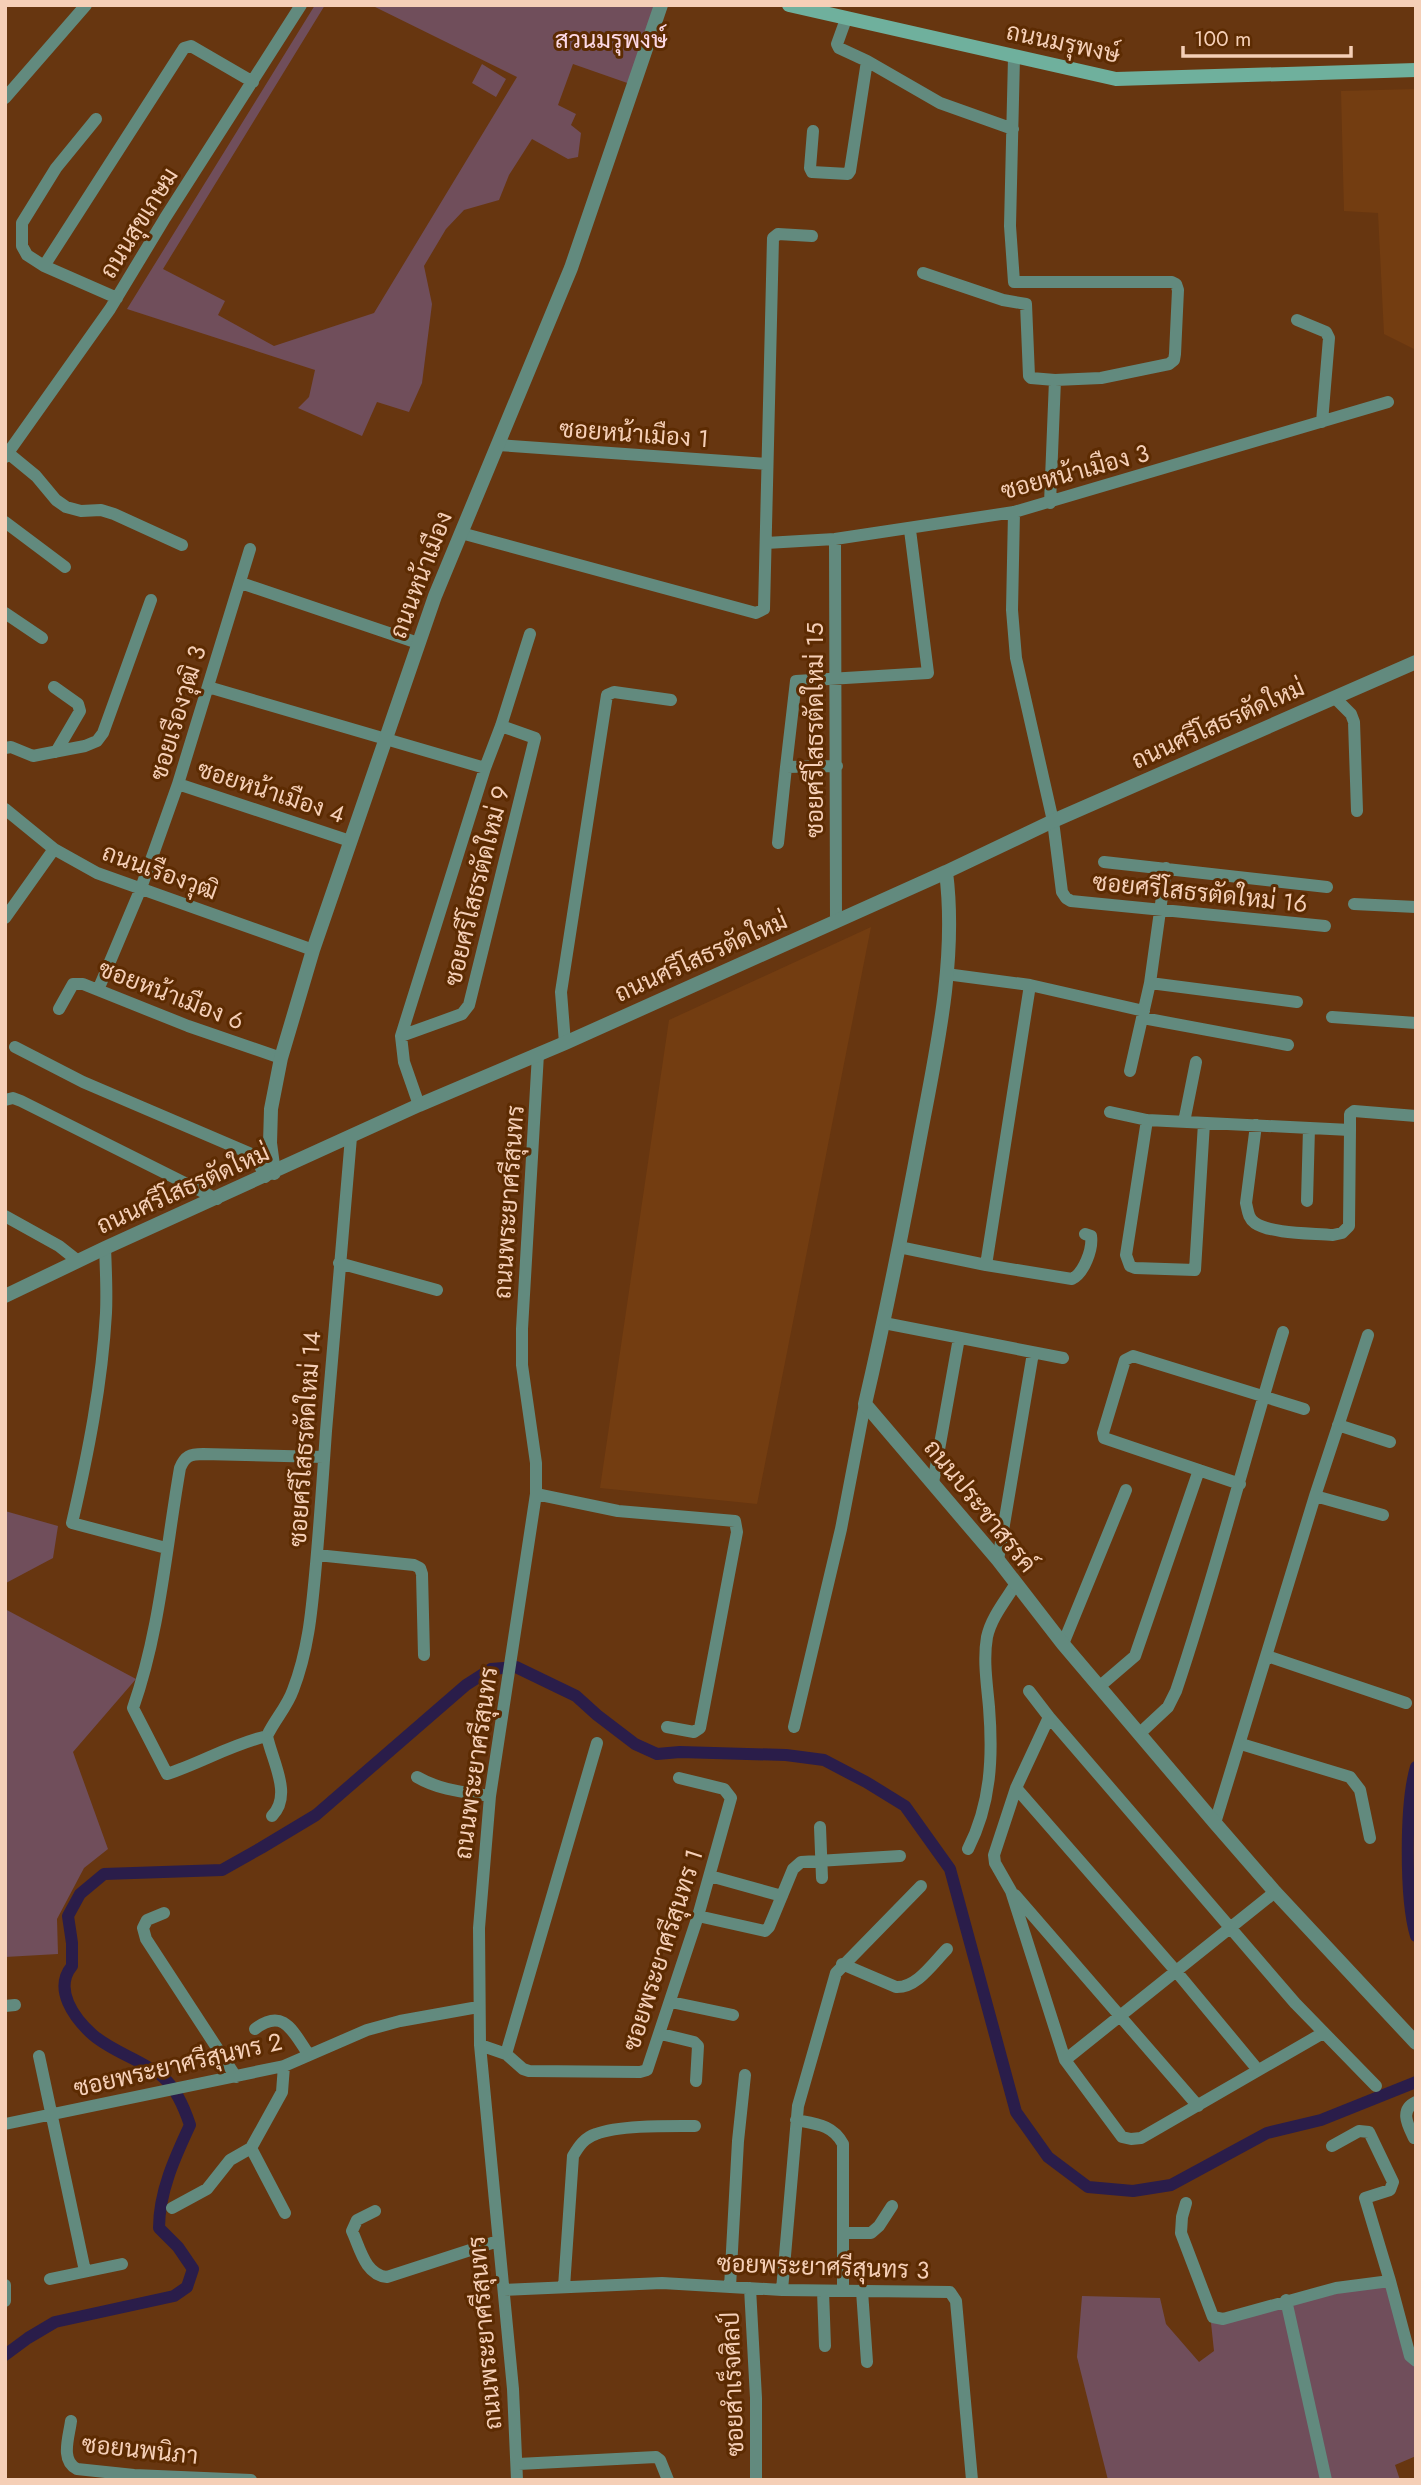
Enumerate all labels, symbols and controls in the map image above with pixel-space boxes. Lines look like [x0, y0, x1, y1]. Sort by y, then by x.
street label: ถนนมรุพงษ์ [1003, 13, 1124, 72]
scale bar [1183, 14, 1351, 58]
park label: สวนมรุพงษ์ [555, 22, 668, 57]
text: 100 m [1194, 24, 1251, 54]
street label: ถนนสุขเกษม [91, 160, 187, 285]
street label: ซอยหน้าเมือง 1 [558, 411, 710, 456]
street label: ซอยหน้าเมือง 3 [997, 435, 1153, 508]
street label: ถนนหน้าเมือง [380, 506, 461, 644]
street label: ซอยศรีโสธรตัดใหม่ 15 [797, 622, 832, 838]
street label: ซอยเรืองวุฒิ 3 [140, 641, 215, 785]
street label: ถนนศรีโสธรตัดใหม่ [1126, 670, 1310, 777]
street label: ซอยหน้าเมือง 4 [193, 751, 349, 832]
street label: ซอยศรีโสธรตัดใหม่ 9 [435, 782, 518, 990]
street label: ถนนเรืองวุฒิ [97, 834, 223, 909]
street label: ซอยศรีโสธรตัดใหม่ 16 [1091, 864, 1309, 921]
street label: ถนนศรีโสธรตัดใหม่ [609, 903, 793, 1010]
street label: ซอยหน้าเมือง 6 [93, 951, 249, 1038]
street label: ถนนพระยาศรีสุนทร [484, 1104, 533, 1300]
street label: ถนนศรีโสธรตัดใหม่ [91, 1135, 275, 1242]
street label: ซอยศรีโสธรตัดใหม่ 14 [280, 1330, 329, 1548]
street label: ถนนประชาสรรค์ [916, 1432, 1045, 1580]
street label: ถนนพระยาศรีสุนทร [445, 1664, 506, 1862]
street label: ซอยพระยาศรีสุนทร 1 [613, 1844, 712, 2055]
street label: ซอยพระยาศรีสุนทร 2 [70, 2023, 286, 2106]
street label: ถนนพระยาศรีสุนทร [459, 2235, 510, 2431]
street label: ซอยพระยาศรีสุนทร 3 [716, 2245, 930, 2288]
street label: ซอยสำเร็จศิลป์ [712, 2311, 753, 2457]
street label: ซอยนพนิภา [80, 2426, 200, 2473]

